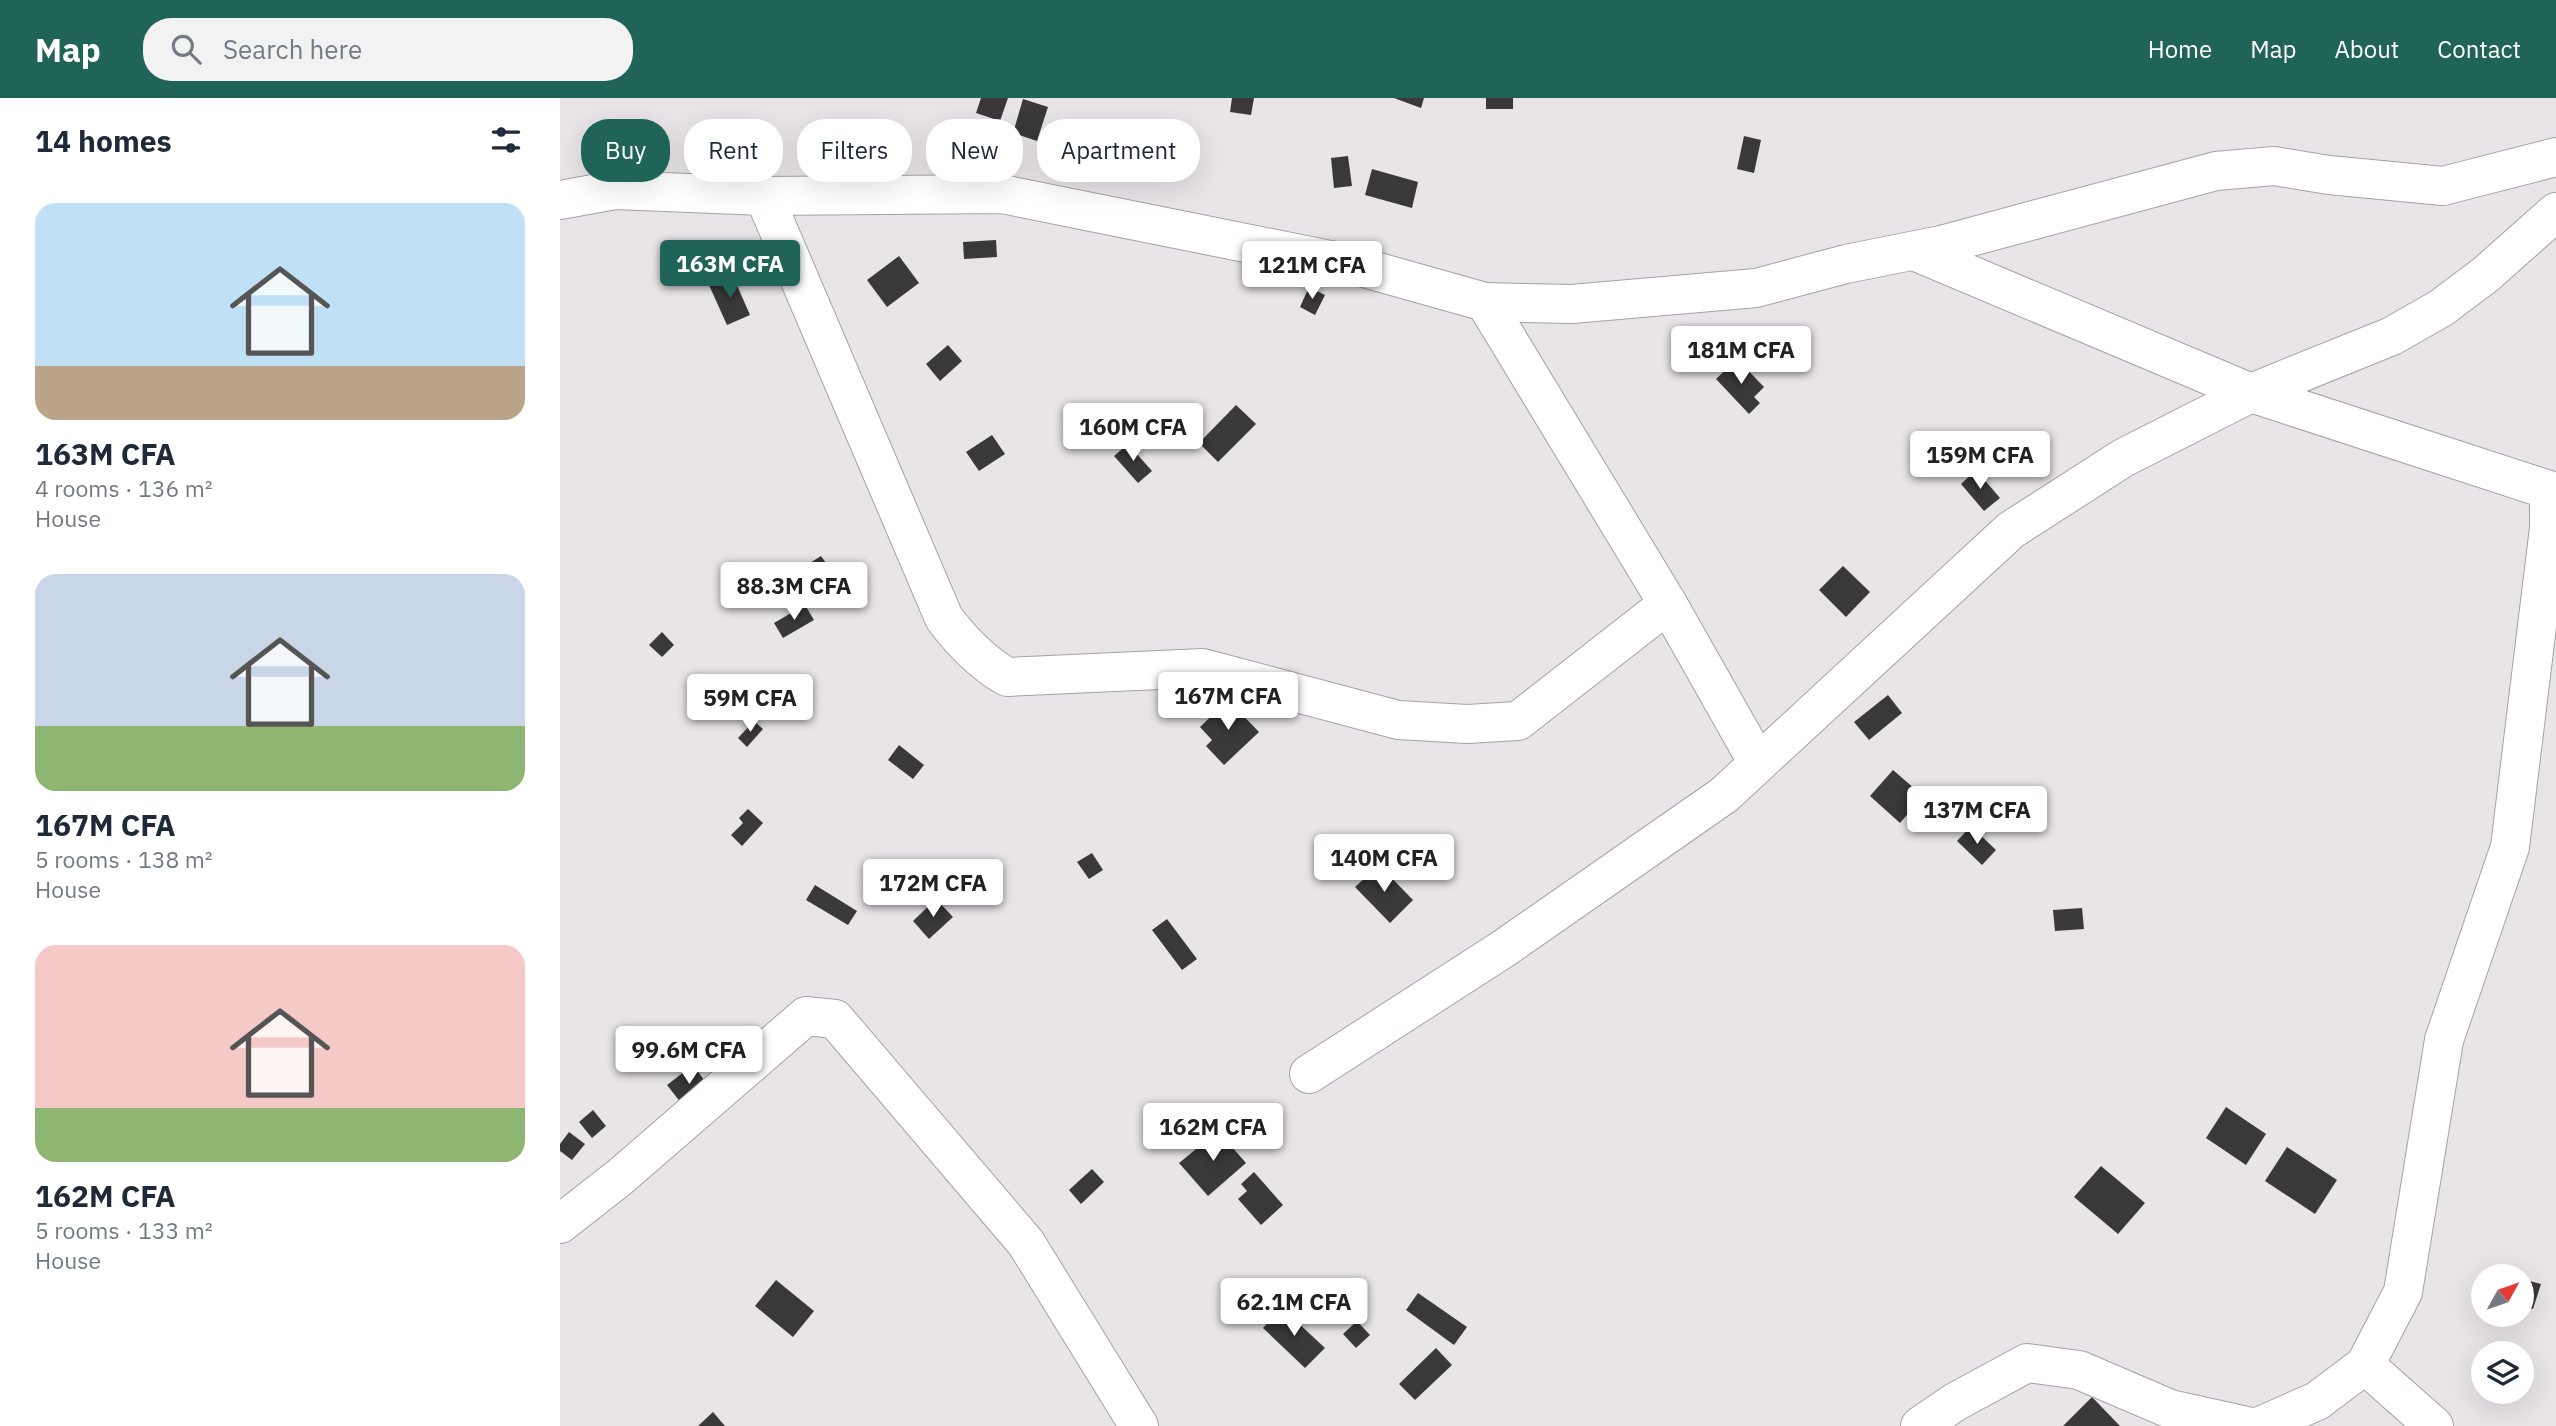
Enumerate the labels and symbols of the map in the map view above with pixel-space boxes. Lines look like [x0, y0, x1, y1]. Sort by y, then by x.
pin: 163M CFA [658, 240, 802, 300]
pin: 121M CFA [1240, 242, 1384, 301]
pin: 181M CFA [1669, 327, 1813, 386]
pin: 160M CFA [1061, 404, 1205, 463]
pin: 159M CFA [1908, 432, 2052, 491]
pin: 88.3M CFA [714, 562, 874, 622]
pin: 167M CFA [1156, 672, 1300, 732]
pin: 59M CFA [685, 674, 815, 734]
pin: 137M CFA [1905, 786, 2049, 846]
pin: 140M CFA [1312, 834, 1456, 894]
pin: 172M CFA [861, 860, 1005, 919]
pin: 99.6M CFA [609, 1026, 769, 1086]
pin: 162M CFA [1141, 1104, 1285, 1163]
north arrow [2471, 1264, 2534, 1326]
pin: 62.1M CFA [1214, 1278, 1374, 1338]

